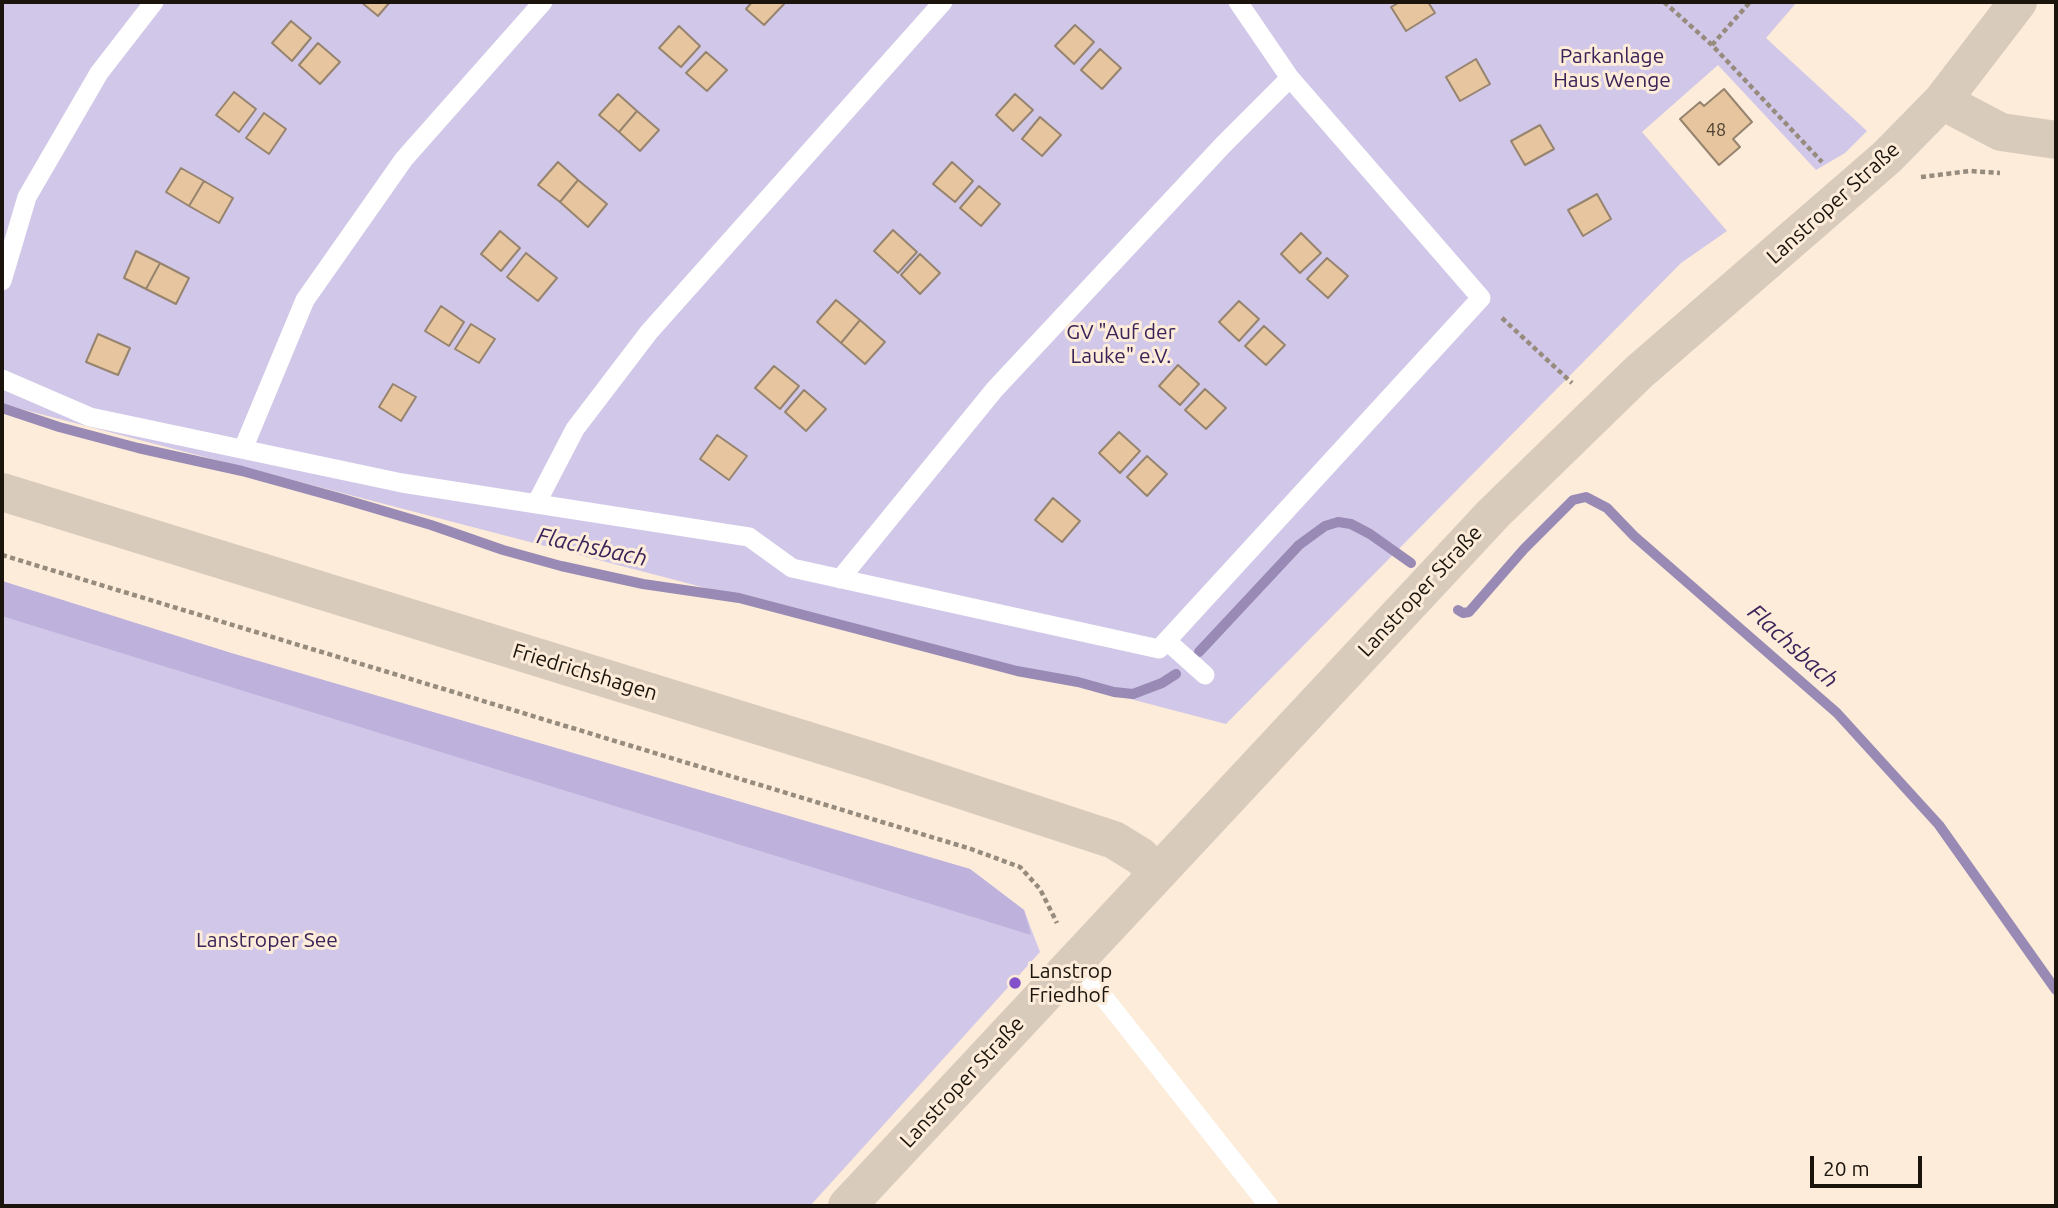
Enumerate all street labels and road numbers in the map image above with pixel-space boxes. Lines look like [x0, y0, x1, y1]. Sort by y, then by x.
street label: Lanstroper Straße [1761, 137, 1905, 269]
street label: Lanstroper Straße [1353, 520, 1487, 662]
street label: Friedrichshagen [510, 638, 660, 706]
street label: Lanstroper Straße [895, 1011, 1029, 1153]

